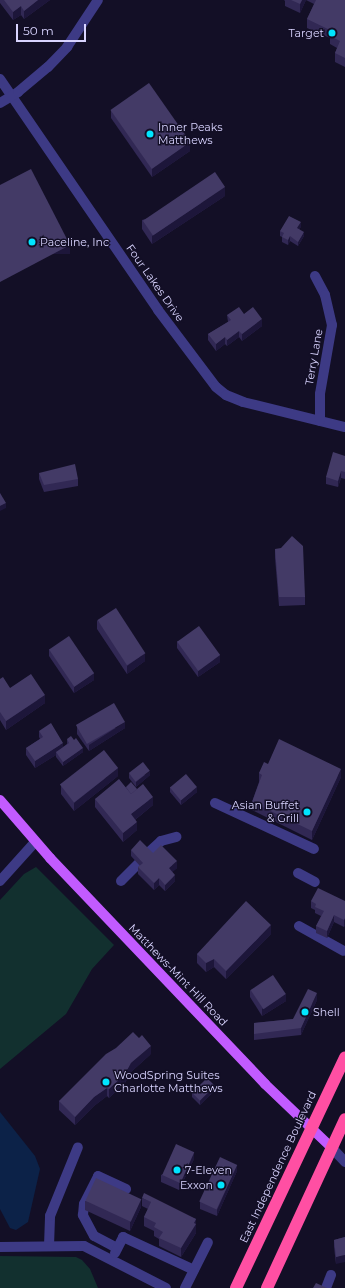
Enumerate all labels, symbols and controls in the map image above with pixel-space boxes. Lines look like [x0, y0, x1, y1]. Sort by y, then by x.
scale bar [18, 16, 88, 42]
text: 50 m [23, 23, 54, 38]
place label: Target [289, 26, 324, 40]
marker: Target [327, 28, 337, 38]
place label: Inner Peaks Matthews [158, 121, 223, 147]
marker: Inner Peaks Matthews [145, 129, 155, 139]
place label: Paceline, Inc [40, 235, 109, 249]
marker: Paceline, Inc [27, 237, 37, 247]
street label: Four Lakes Drive [123, 242, 187, 324]
street label: Terry Lane [303, 328, 325, 386]
place label: Asian Buffet & Grill [232, 799, 299, 825]
marker: Asian Buffet & Grill [302, 807, 312, 817]
street label: Matthews-Mint Hill Road [126, 921, 230, 1029]
place label: Shell [313, 1005, 340, 1019]
marker: Shell [300, 1007, 310, 1017]
place label: WoodSpring Suites Charlotte Matthews [114, 1069, 223, 1095]
marker: WoodSpring Suites Charlotte Matthews [101, 1077, 111, 1087]
street label: East Independence Boulevard [237, 1089, 319, 1245]
place label: 7-Eleven [185, 1163, 232, 1177]
marker: 7-Eleven [172, 1165, 182, 1175]
place label: Exxon [180, 1178, 213, 1192]
marker: Exxon [216, 1180, 226, 1190]

